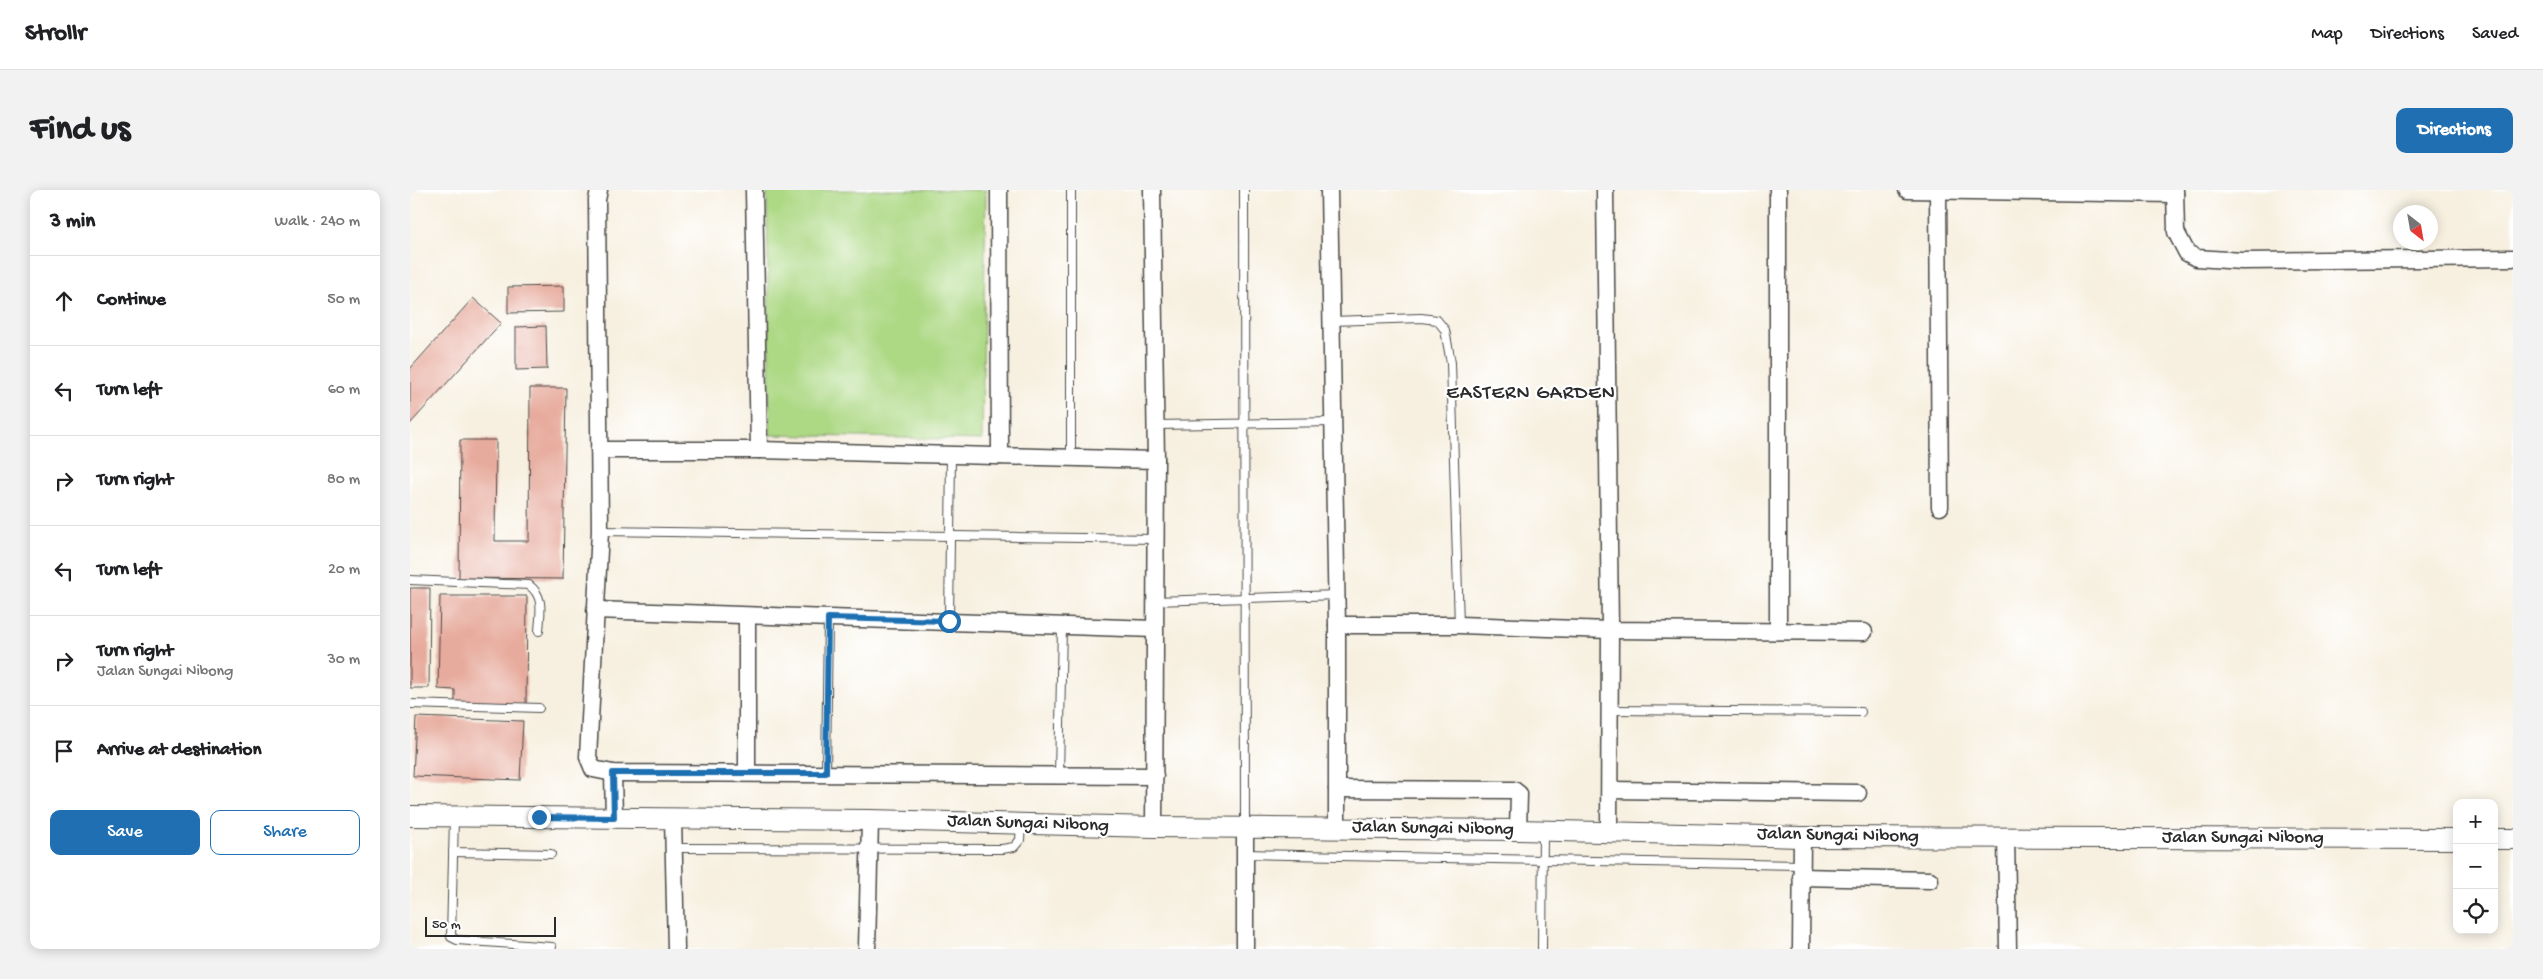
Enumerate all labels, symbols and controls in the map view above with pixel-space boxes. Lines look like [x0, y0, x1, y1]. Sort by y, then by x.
text: Strollr [25, 20, 86, 49]
text: Map [2311, 24, 2343, 45]
text: Directions [2371, 24, 2444, 45]
text: Saved [2472, 24, 2518, 45]
button: Directions [2396, 108, 2513, 153]
text: Find us [30, 110, 130, 151]
north arrow [2393, 205, 2438, 250]
text: 3 min [50, 210, 95, 235]
text: Walk · 240 m [275, 213, 360, 232]
icon: ahead [50, 287, 78, 315]
text: Continue [97, 289, 166, 312]
text: 50 m [327, 291, 360, 310]
icon: left [50, 377, 78, 405]
text: Turn left [97, 379, 161, 402]
text: 60 m [328, 381, 360, 400]
district label: EASTERN GARDEN [1446, 383, 1616, 406]
icon: right [50, 467, 78, 495]
text: Turn right [97, 469, 173, 492]
text: 80 m [327, 471, 360, 490]
icon: left [50, 557, 78, 585]
text: Turn left [97, 559, 161, 582]
text: 20 m [328, 561, 360, 580]
route start [938, 610, 961, 633]
text: Turn right [97, 640, 173, 663]
icon: right [50, 647, 78, 675]
text: 30 m [327, 651, 360, 670]
text: Jalan Sungai Nibong [97, 663, 233, 682]
icon: arrive [50, 737, 78, 765]
text: Arrive at destination [97, 739, 261, 762]
map controls [2453, 799, 2498, 934]
button: + [2453, 799, 2498, 844]
route end [528, 806, 551, 829]
button: Save [50, 810, 200, 855]
button: Share [210, 810, 360, 855]
street label: Jalan Sungai Nibong [947, 810, 1109, 838]
street label: Jalan Sungai Nibong [1352, 816, 1514, 842]
street label: Jalan Sungai Nibong [1757, 823, 1919, 849]
street label: Jalan Sungai Nibong [2162, 827, 2324, 850]
button: − [2453, 844, 2498, 889]
button: locate [2453, 889, 2498, 934]
scale bar [425, 914, 556, 937]
text: 50 m [432, 917, 461, 934]

